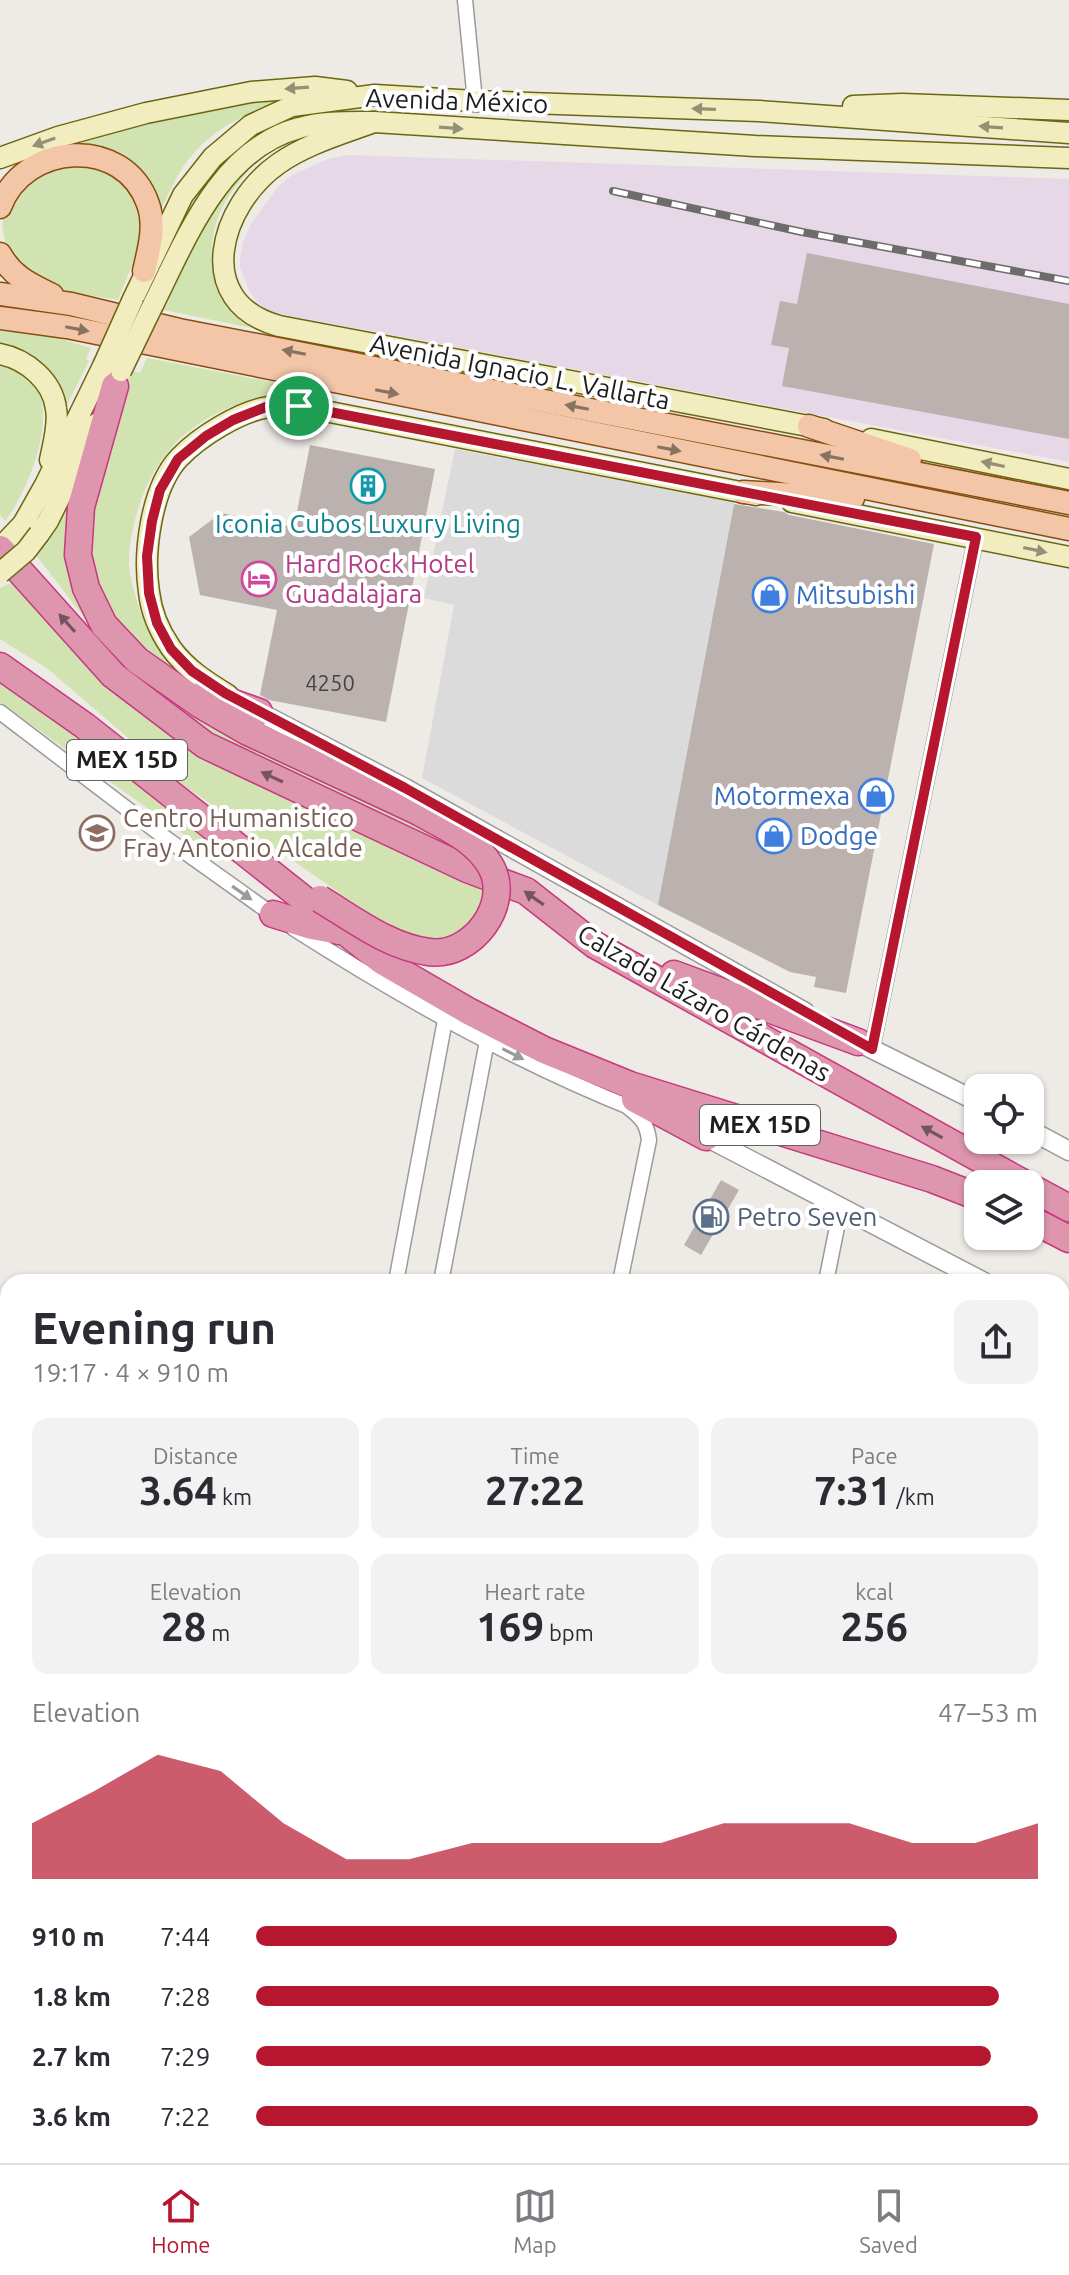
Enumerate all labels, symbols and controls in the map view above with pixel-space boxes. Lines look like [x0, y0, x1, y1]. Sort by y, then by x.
one-way arrow [284, 82, 309, 95]
street label: Avenida México [365, 83, 549, 118]
one-way arrow [691, 102, 716, 115]
one-way arrow [978, 120, 1003, 133]
one-way arrow [439, 122, 464, 135]
one-way arrow [32, 137, 56, 149]
one-way arrow [65, 323, 90, 336]
street label: Avenida Ignacio L. Vallarta [368, 328, 672, 415]
one-way arrow [281, 346, 306, 358]
pin [265, 372, 333, 440]
icon: arrive [277, 384, 321, 428]
one-way arrow [375, 386, 400, 398]
one-way arrow [564, 401, 589, 413]
one-way arrow [657, 443, 682, 456]
one-way arrow [819, 450, 844, 462]
one-way arrow [980, 457, 1005, 469]
building icon: Iconia Cubos Luxury Living [349, 467, 387, 505]
place label: Iconia Cubos Luxury Living [215, 509, 521, 538]
one-way arrow [1023, 544, 1048, 557]
place label: Hard Rock Hotel Guadalajara [285, 549, 475, 608]
hotel icon: Hard Rock Hotel Guadalajara [240, 560, 278, 598]
shop icon: Mitsubishi [751, 576, 789, 614]
place label: Mitsubishi [796, 580, 915, 609]
one-way arrow [58, 614, 76, 633]
house number: 4250 [305, 670, 355, 695]
road number: MEX 15D [67, 740, 187, 780]
one-way arrow [261, 770, 284, 784]
shop icon: Motormexa [857, 777, 895, 815]
place label: Motormexa [714, 781, 850, 810]
place label: Centro Humanistico Fray Antonio Alcalde [123, 803, 363, 862]
school or university icon: Centro Humanistico Fray Antonio Alcalde [78, 814, 116, 852]
shop icon: Dodge [755, 817, 793, 855]
place label: Dodge [800, 821, 878, 850]
one-way arrow [232, 885, 253, 900]
one-way arrow [523, 891, 544, 906]
street label: Calzada Lázaro Cárdenas [573, 918, 836, 1087]
one-way arrow [502, 1047, 525, 1061]
map controls [964, 1074, 1044, 1250]
button: locate [964, 1074, 1044, 1154]
road number: MEX 15D [700, 1105, 820, 1145]
one-way arrow [921, 1126, 944, 1139]
button: layers [964, 1170, 1044, 1250]
fuel station icon: Petro Seven [692, 1198, 730, 1236]
place label: Petro Seven [737, 1202, 877, 1231]
button: share [954, 1300, 1038, 1384]
text: Evening run [32, 1303, 276, 1352]
text: 19:17 · 4 × 910 m [32, 1358, 229, 1387]
text: Distance [153, 1443, 238, 1468]
text: Time [510, 1443, 560, 1468]
text: Pace [851, 1443, 898, 1468]
text: 3.64 [139, 1468, 217, 1513]
text: 27:22 [485, 1468, 585, 1513]
text: 7:31 [814, 1468, 891, 1513]
text: km [217, 1484, 252, 1509]
text: /km [891, 1484, 935, 1509]
text: Elevation [150, 1579, 242, 1604]
text: Heart rate [484, 1579, 586, 1604]
text: kcal [855, 1579, 893, 1604]
text: 28 [161, 1604, 206, 1649]
text: 169 [476, 1604, 544, 1649]
text: 256 [840, 1604, 908, 1649]
text: m [206, 1620, 230, 1645]
text: bpm [544, 1620, 594, 1645]
text: Elevation [32, 1698, 140, 1727]
text: 47–53 m [938, 1698, 1038, 1727]
text: 910 m [32, 1922, 105, 1951]
text: 7:44 [160, 1922, 210, 1951]
text: 1.8 km [32, 1982, 111, 2011]
text: 7:28 [160, 1982, 210, 2011]
text: 2.7 km [32, 2042, 111, 2071]
text: 7:29 [160, 2042, 210, 2071]
text: 3.6 km [32, 2102, 111, 2131]
text: 7:22 [160, 2102, 210, 2131]
tab: Home [151, 2184, 211, 2257]
tab: Map [513, 2184, 557, 2257]
tab: Saved [859, 2184, 918, 2257]

